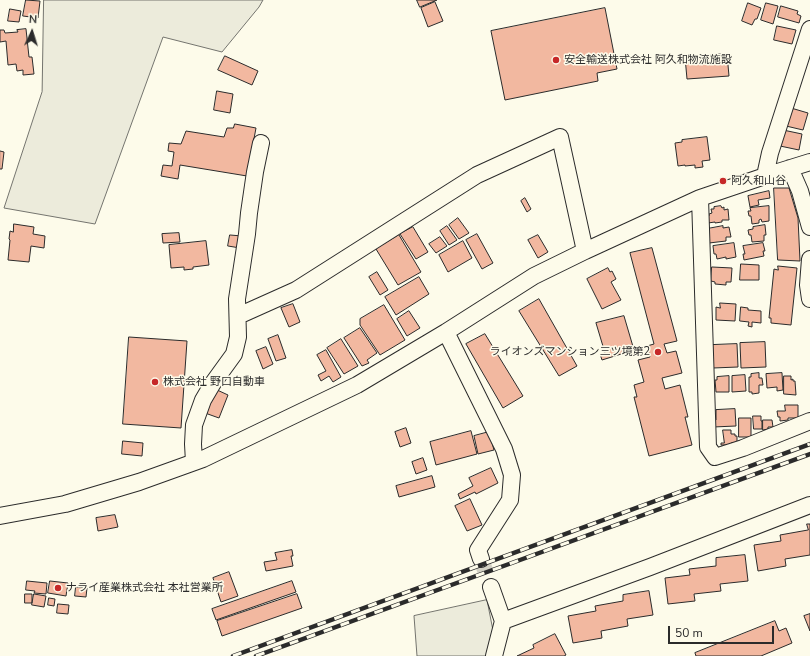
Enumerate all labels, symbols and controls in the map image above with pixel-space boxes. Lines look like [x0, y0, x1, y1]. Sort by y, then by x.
north arrow [12, 12, 52, 52]
text: N [28, 12, 37, 27]
place label: 安全輸送株式会社 阿久和物流施設 [564, 53, 732, 67]
marker: 安全輸送株式会社 阿久和物流施設 [551, 55, 561, 65]
place label: 阿久和山谷 [731, 174, 786, 188]
marker: 阿久和山谷 [718, 176, 728, 186]
place label: ライオンズマンション三ツ境第2 [489, 345, 650, 359]
marker: ライオンズマンション三ツ境第2 [653, 347, 663, 357]
place label: 株式会社 野口自動車 [163, 375, 265, 389]
marker: 株式会社 野口自動車 [150, 377, 160, 387]
place label: ナライ産業株式会社 本社営業所 [66, 581, 223, 595]
marker: ナライ産業株式会社 本社営業所 [53, 583, 63, 593]
scale bar [670, 618, 776, 644]
text: 50 m [675, 625, 703, 641]

